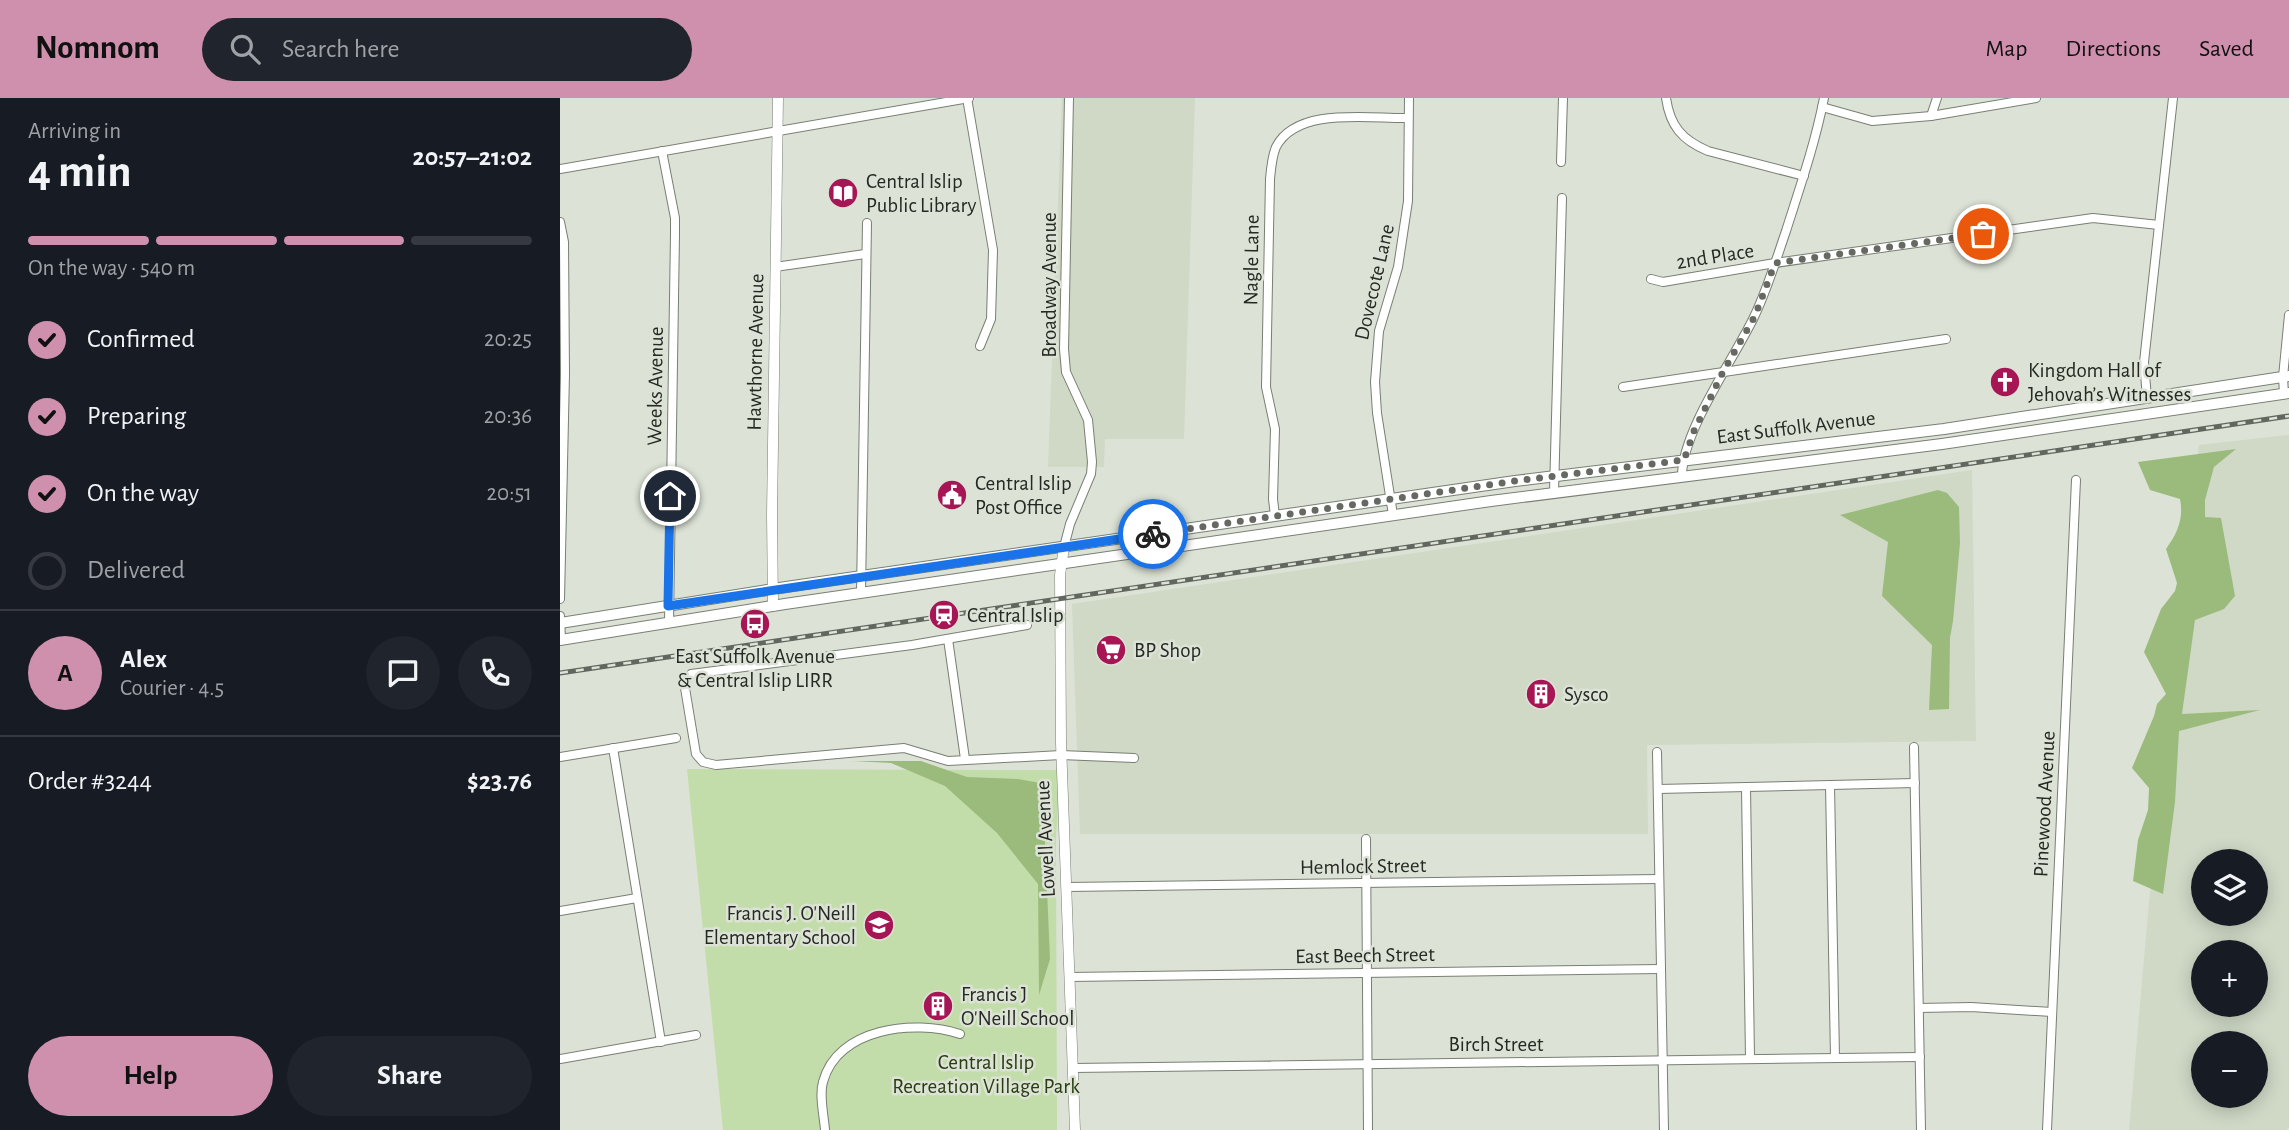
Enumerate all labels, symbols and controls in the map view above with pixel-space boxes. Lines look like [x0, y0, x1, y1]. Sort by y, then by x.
search box [202, 18, 692, 81]
icon: search [226, 30, 264, 68]
text: Nomnom [35, 32, 160, 65]
text: Search here [282, 36, 400, 62]
text: Map [1985, 37, 2027, 61]
text: Directions [2065, 37, 2161, 61]
text: Saved [2199, 37, 2254, 61]
text: Arriving in [28, 120, 121, 143]
text: 20:57–21:02 [412, 144, 532, 170]
text: 4 min [28, 149, 132, 195]
place label: Central Islip Public Library [866, 171, 976, 216]
library icon: Central Islip Public Library [826, 176, 860, 210]
pin [1953, 204, 2013, 264]
street label: Broadway Avenue [1039, 212, 1060, 358]
street label: Nagle Lane [1240, 214, 1263, 306]
icon: bag [1964, 215, 2002, 253]
street label: Dovecote Lane [1351, 222, 1398, 342]
street label: 2nd Place [1675, 240, 1755, 273]
text: On the way · 540 m [28, 257, 195, 280]
street label: Hawthorne Avenue [744, 273, 767, 431]
icon: check [28, 321, 66, 359]
text: Confirmed [87, 326, 195, 352]
street label: Weeks Avenue [644, 326, 667, 446]
text: 20:25 [484, 328, 532, 351]
place label: Kingdom Hall of Jehovah’s Witnesses [2028, 360, 2191, 405]
church icon: Kingdom Hall of Jehovah’s Witnesses [1988, 365, 2022, 399]
icon: check [28, 398, 66, 436]
text: Preparing [87, 403, 186, 429]
text: 20:36 [484, 405, 532, 428]
street label: East Suffolk Avenue [1715, 407, 1877, 448]
pin [640, 466, 700, 526]
place label: Central Islip Post Office [975, 473, 1072, 518]
icon: check [28, 475, 66, 513]
icon: home [651, 477, 689, 515]
public building icon: Central Islip Post Office [935, 478, 969, 512]
text: On the way [87, 480, 199, 506]
text: 20:51 [487, 482, 532, 505]
courier [1118, 499, 1188, 569]
icon: bike [1134, 515, 1172, 553]
text: Delivered [87, 557, 185, 583]
station icon: Central Islip [927, 598, 961, 632]
place label: Central Islip [967, 605, 1064, 626]
bus stop icon: East Suffolk Avenue & Central Islip LIRR [738, 607, 772, 641]
supermarket icon: BP Shop [1094, 633, 1128, 667]
button: chat [366, 636, 440, 710]
button: phone [458, 636, 532, 710]
place label: BP Shop [1134, 640, 1201, 661]
text: Alex [120, 646, 167, 672]
place label: East Suffolk Avenue & Central Islip LIRR [675, 646, 835, 691]
text: A [57, 660, 73, 686]
text: Courier · 4.5 [120, 677, 224, 700]
building icon: Sysco [1524, 677, 1558, 711]
place label: Sysco [1564, 684, 1609, 705]
street label: Pinewood Avenue [2030, 730, 2059, 878]
text: Order #3244 [28, 768, 152, 794]
text: $23.76 [467, 768, 532, 794]
street label: Lowell Avenue [1032, 780, 1059, 898]
map controls [2191, 849, 2268, 1108]
button: layers [2191, 849, 2268, 926]
street label: Hemlock Street [1300, 855, 1427, 878]
place label: Francis J. O'Neill Elementary School [704, 903, 856, 948]
school or university icon: Francis J. O'Neill Elementary School [862, 908, 896, 942]
button: + [2191, 940, 2268, 1017]
street label: East Beech Street [1295, 944, 1435, 967]
place label: Francis J O'Neill School [961, 984, 1074, 1029]
building icon: Francis J O'Neill School [921, 989, 955, 1023]
button: − [2191, 1031, 2268, 1108]
street label: Birch Street [1448, 1034, 1544, 1055]
button: Help [28, 1036, 273, 1116]
button: Share [287, 1036, 532, 1116]
park label: Central Islip Recreation Village Park [892, 1052, 1080, 1097]

